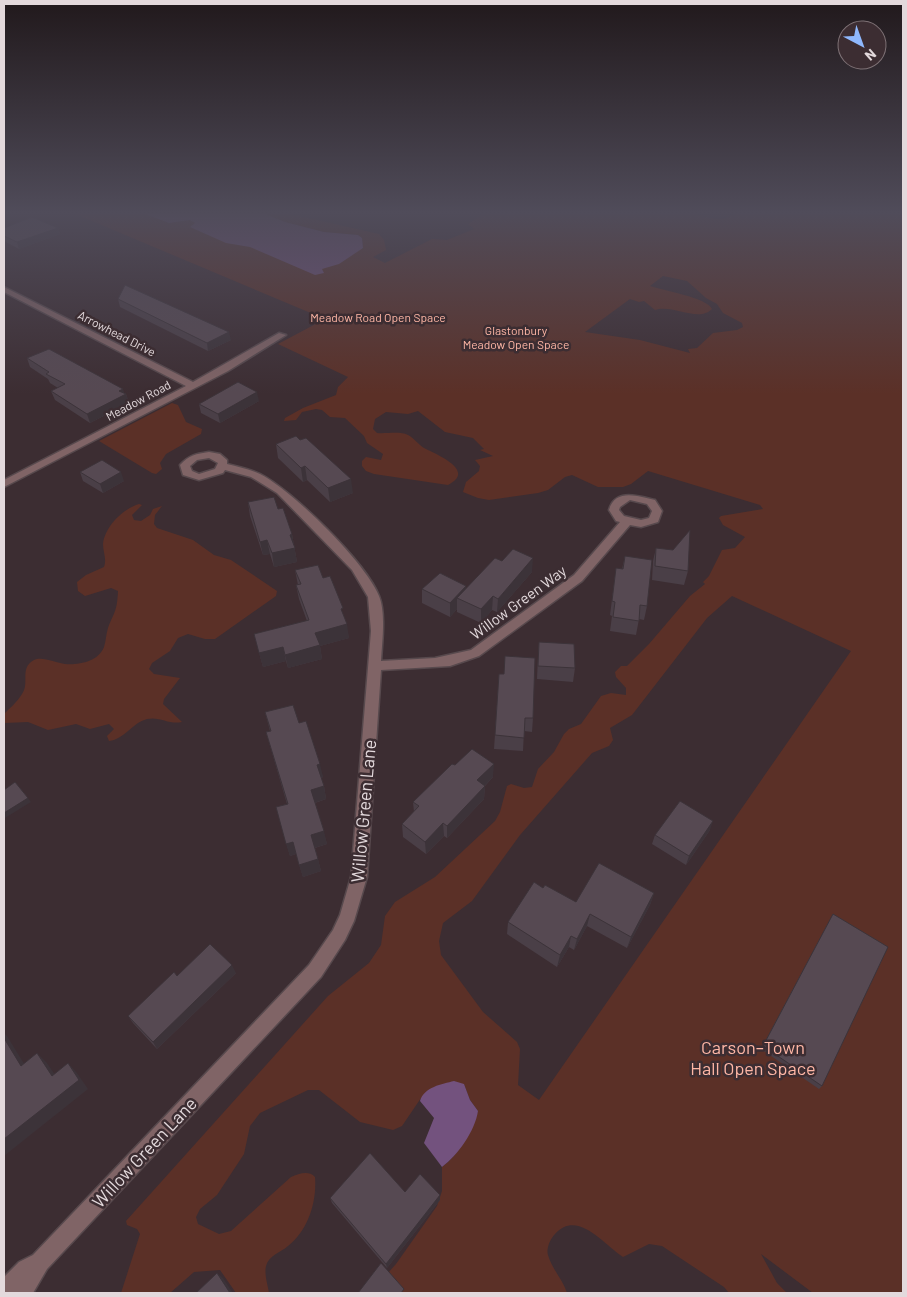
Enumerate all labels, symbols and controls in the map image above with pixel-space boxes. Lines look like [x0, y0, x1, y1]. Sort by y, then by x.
north arrow [837, 20, 887, 70]
text: N [862, 46, 880, 65]
street label: Arrowhead Drive [76, 307, 158, 359]
park label: Meadow Road Open Space [310, 310, 446, 324]
park label: Glastonbury Meadow Open Space [463, 323, 569, 351]
street label: Meadow Road [103, 377, 173, 423]
street label: Willow Green Way [467, 561, 570, 643]
street label: Willow Green Lane [346, 739, 380, 883]
park label: Carson–Town Hall Open Space [690, 1036, 816, 1079]
street label: Willow Green Lane [87, 1092, 201, 1212]

